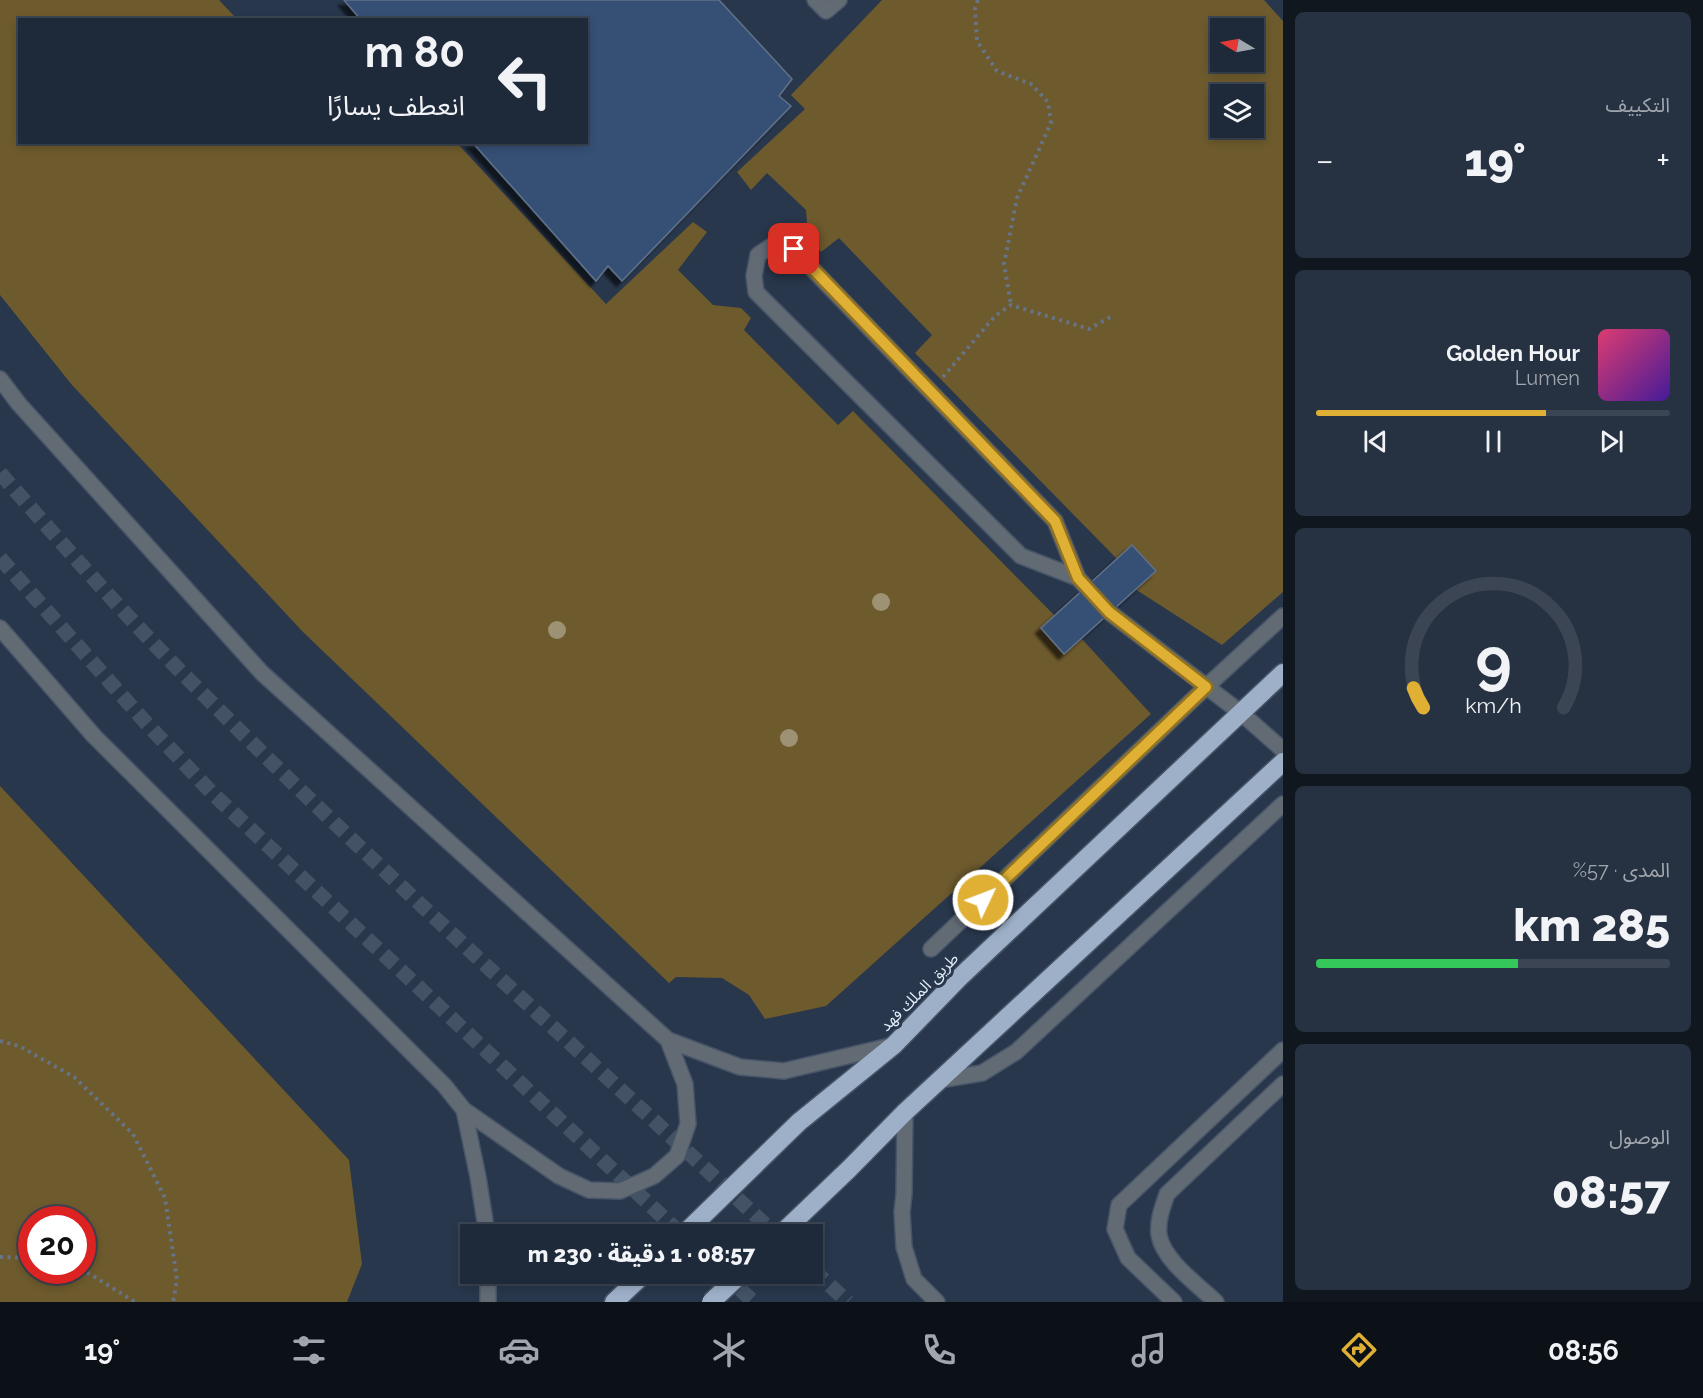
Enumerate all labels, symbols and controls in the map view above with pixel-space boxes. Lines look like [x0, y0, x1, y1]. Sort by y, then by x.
north arrow [1210, 18, 1264, 72]
map controls [1210, 18, 1264, 138]
text: 80 m [365, 28, 465, 77]
icon: left [486, 42, 564, 120]
button: layers [1210, 84, 1264, 138]
text: انعطف يسارًا [327, 90, 465, 121]
text: التكييف [1606, 93, 1670, 117]
text: 19° [1464, 134, 1526, 187]
text: − [1316, 141, 1334, 180]
text: + [1656, 141, 1670, 180]
pin [768, 223, 819, 274]
icon: arrive [777, 232, 810, 265]
text: Golden Hour [1446, 340, 1580, 366]
text: Lumen [1515, 366, 1580, 390]
icon: previous [1359, 425, 1392, 458]
icon: pause [1477, 425, 1510, 458]
icon: next [1595, 425, 1628, 458]
text: 9 [1475, 623, 1511, 697]
text: km/h [1465, 693, 1521, 718]
text: المدى · 57% [1573, 858, 1670, 882]
position arrow [951, 868, 1015, 932]
text: 285 km [1513, 899, 1670, 952]
street label: طريق الملك فهد [876, 949, 963, 1036]
text: الوصول [1609, 1125, 1670, 1149]
text: 08:57 [1552, 1166, 1670, 1219]
speed limit sign: 20 [18, 1206, 96, 1284]
text: 08:57 · 1 دقيقة · 230 m [528, 1241, 755, 1267]
icon: filters [288, 1329, 330, 1371]
icon: car [498, 1329, 540, 1371]
icon: climate [708, 1329, 750, 1371]
icon: phone [918, 1329, 960, 1371]
icon: music [1128, 1329, 1170, 1371]
icon: directions [1338, 1329, 1380, 1371]
text: 19° [84, 1335, 120, 1366]
text: 08:56 [1548, 1335, 1619, 1366]

